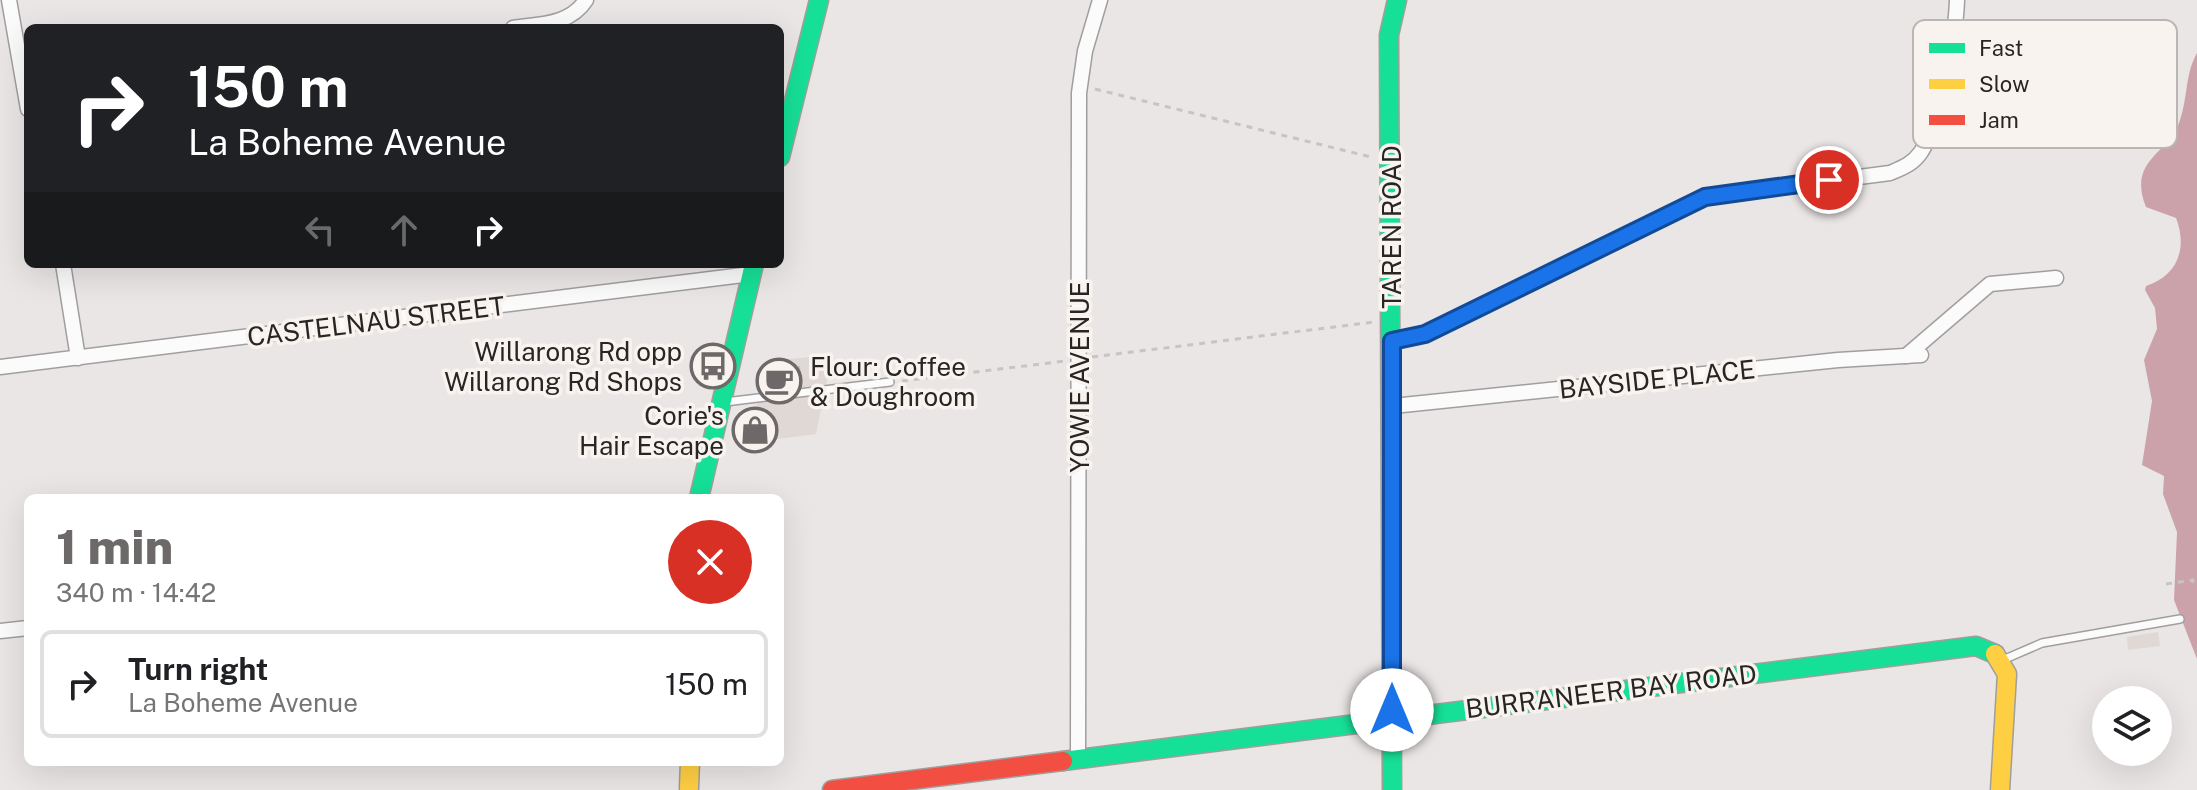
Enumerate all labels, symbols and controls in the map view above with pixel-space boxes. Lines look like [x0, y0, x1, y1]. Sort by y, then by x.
legend [1913, 20, 2177, 148]
text: Fast [1979, 35, 2023, 61]
text: 150 m [188, 54, 349, 120]
icon: right [56, 56, 160, 160]
text: Slow [1979, 71, 2029, 97]
text: Jam [1979, 107, 2019, 133]
text: La Boheme Avenue [188, 121, 506, 163]
street label: TAREN ROAD [1376, 145, 1407, 309]
pin [1795, 146, 1863, 214]
icon: arrive [1807, 158, 1851, 202]
icon: left [298, 208, 342, 252]
icon: ahead [382, 208, 426, 252]
icon: right [466, 208, 510, 252]
street label: YOWIE AVENUE [1064, 281, 1095, 473]
street label: CASTELNAU STREET [245, 290, 507, 352]
place label: Willarong Rd opp Willarong Rd Shops [444, 336, 682, 397]
bus stop icon: Willarong Rd opp Willarong Rd Shops [689, 342, 737, 390]
place label: Flour: Coffee & Doughroom [810, 351, 976, 412]
street label: BAYSIDE PLACE [1557, 353, 1757, 405]
cafe icon: Flour: Coffee & Doughroom [755, 357, 803, 405]
place label: Corie's Hair Escape [579, 400, 724, 461]
shop icon: Corie's Hair Escape [731, 406, 779, 454]
text: 1 min [56, 518, 173, 575]
button: close [668, 520, 752, 604]
text: 340 m · 14:42 [56, 577, 216, 608]
text: Turn right [128, 651, 268, 687]
street label: BURRANEER BAY ROAD [1464, 658, 1758, 724]
icon: right [60, 662, 104, 706]
text: 150 m [665, 666, 748, 702]
position arrow [1350, 668, 1434, 752]
map controls [2092, 686, 2172, 766]
button: layers [2092, 686, 2172, 766]
text: La Boheme Avenue [128, 687, 358, 718]

